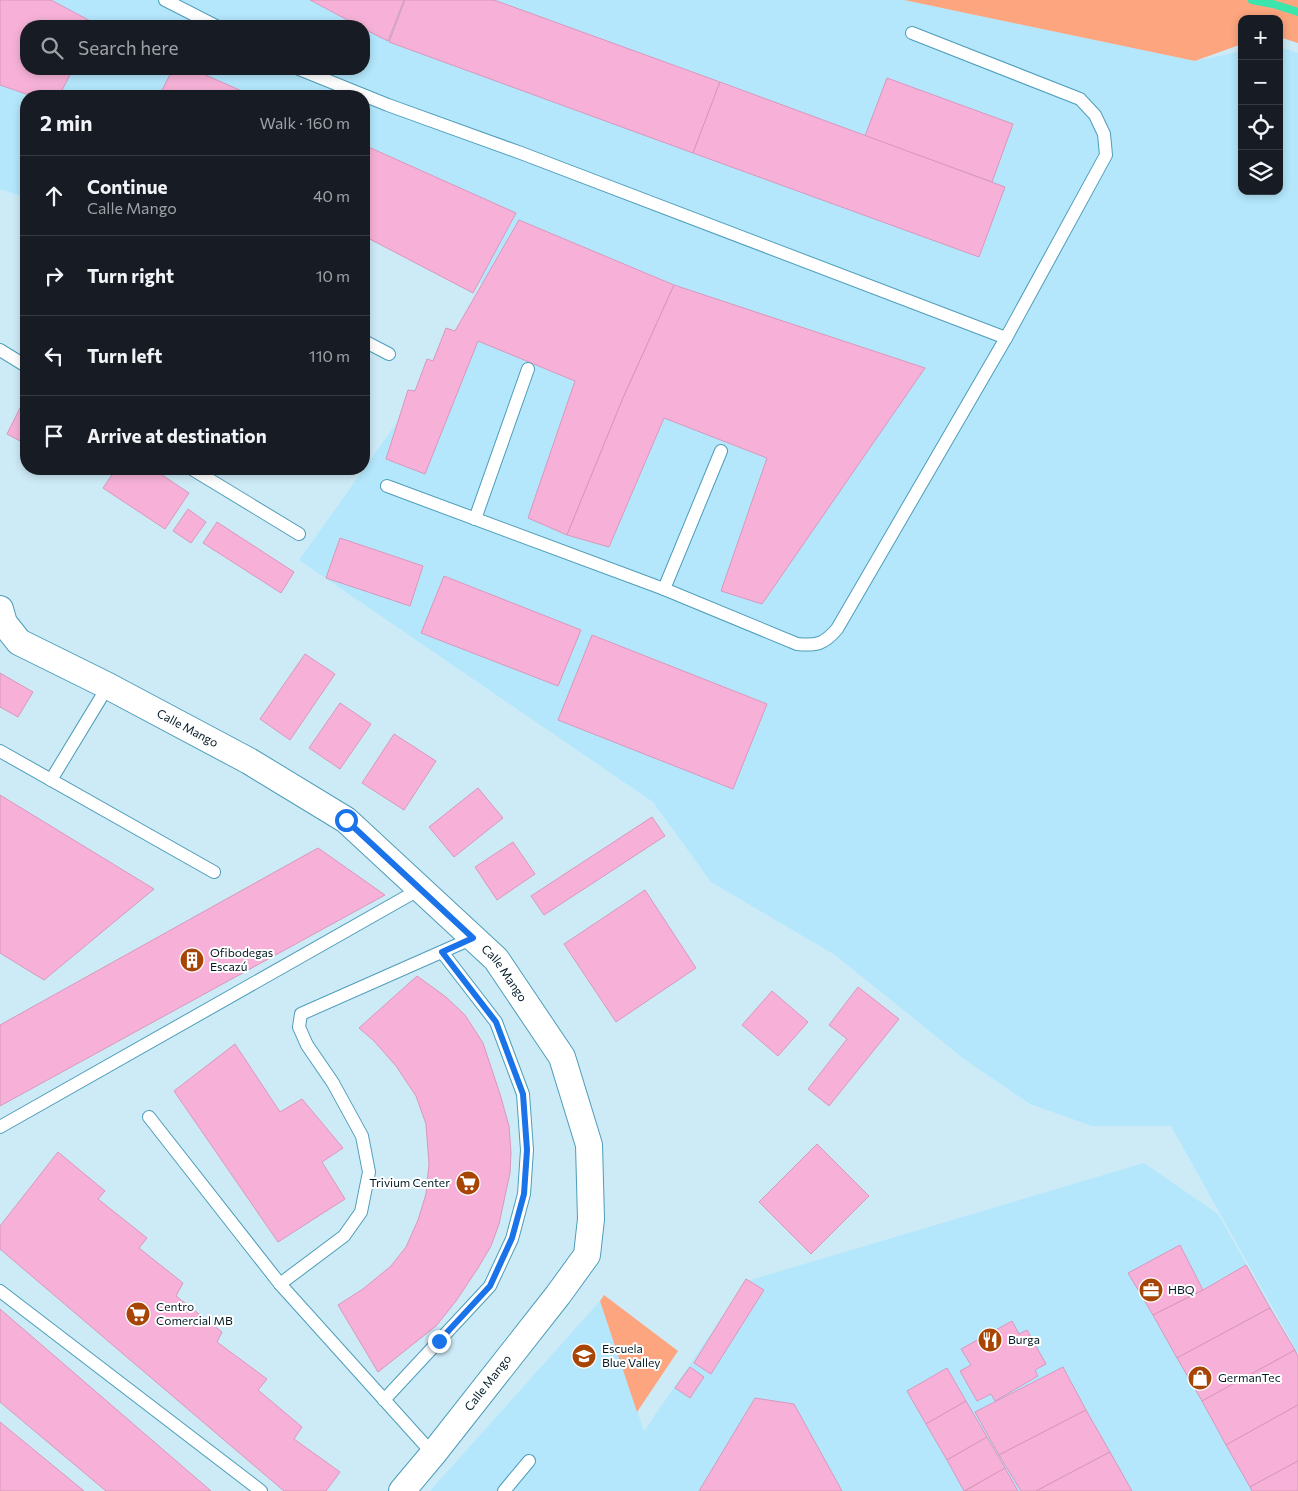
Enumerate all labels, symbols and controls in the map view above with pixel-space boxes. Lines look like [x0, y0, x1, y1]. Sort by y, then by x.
map controls [1238, 15, 1283, 195]
button: + [1238, 15, 1283, 60]
search box [20, 20, 370, 75]
icon: search [38, 34, 66, 62]
text: Search here [78, 36, 178, 59]
button: − [1238, 60, 1283, 105]
button: locate [1238, 105, 1283, 150]
text: 2 min [40, 110, 92, 135]
text: Walk · 160 m [260, 113, 350, 132]
button: layers [1238, 150, 1283, 195]
text: Continue [87, 175, 167, 198]
icon: ahead [40, 182, 68, 210]
text: 40 m [313, 186, 350, 205]
text: Calle Mango [87, 198, 177, 217]
icon: right [40, 262, 68, 290]
text: Turn right [87, 264, 174, 287]
text: 10 m [316, 266, 350, 285]
icon: left [40, 342, 68, 370]
text: Turn left [87, 344, 162, 367]
text: 110 m [309, 346, 350, 365]
icon: arrive [40, 422, 68, 450]
text: Arrive at destination [87, 424, 267, 447]
street label: Calle Mango [155, 705, 221, 749]
route start [335, 809, 358, 832]
street label: Calle Mango [479, 941, 531, 1004]
place label: Ofibodegas Escazú [210, 945, 273, 973]
building icon: Ofibodegas Escazú [179, 947, 205, 973]
supermarket icon: Trivium Center [455, 1170, 481, 1196]
place label: Trivium Center [369, 1175, 450, 1189]
office icon: HBQ [1138, 1277, 1164, 1303]
place label: HBQ [1168, 1282, 1195, 1296]
place label: Centro Comercial MB [156, 1299, 233, 1327]
supermarket icon: Centro Comercial MB [125, 1301, 151, 1327]
restaurant icon: Burga [977, 1327, 1003, 1353]
route end [428, 1330, 451, 1353]
place label: Burga [1008, 1332, 1040, 1346]
place label: Escuela Blue Valley [602, 1341, 661, 1369]
school or university icon: Escuela Blue Valley [571, 1343, 597, 1369]
street label: Calle Mango [461, 1352, 513, 1413]
shop icon: GermanTec [1187, 1365, 1213, 1391]
place label: GermanTec [1218, 1370, 1281, 1384]

